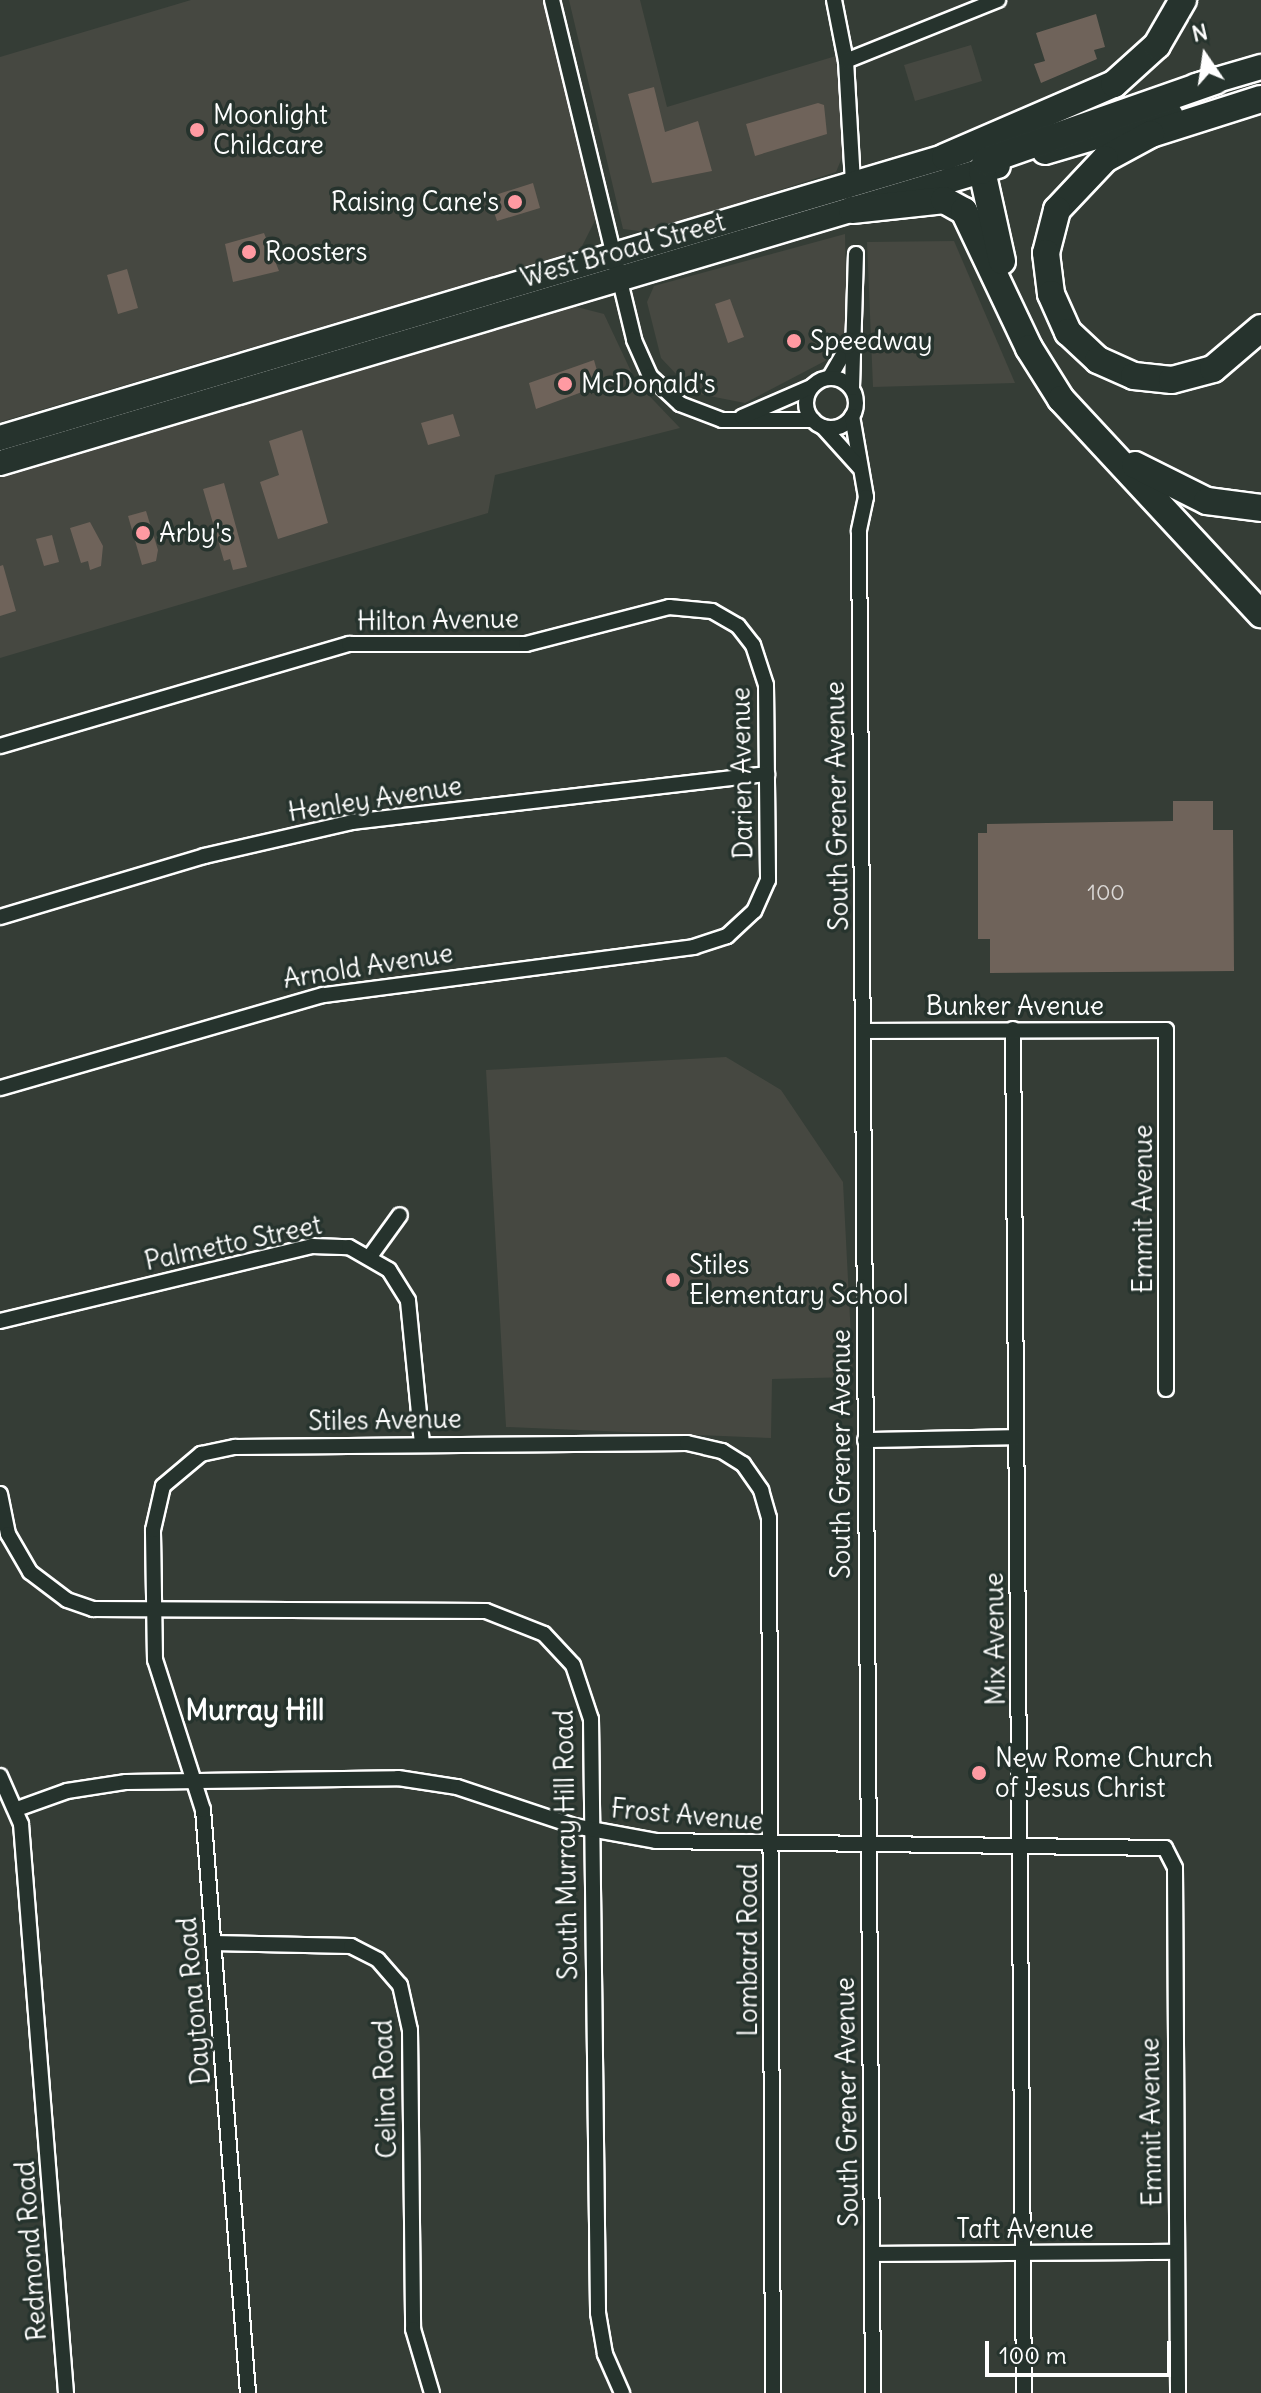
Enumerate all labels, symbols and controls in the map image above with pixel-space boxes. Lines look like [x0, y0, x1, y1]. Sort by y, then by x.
north arrow [1165, 16, 1245, 96]
text: N [1189, 17, 1210, 48]
place label: Moonlight Childcare [213, 99, 328, 160]
marker: Moonlight Childcare [188, 121, 206, 139]
place label: Raising Cane's [331, 186, 499, 218]
marker: Raising Cane's [506, 193, 524, 211]
street label: West Broad Street [517, 206, 729, 294]
place label: Roosters [265, 236, 367, 268]
marker: Roosters [240, 243, 258, 261]
place label: Speedway [810, 325, 933, 357]
marker: Speedway [785, 332, 803, 350]
place label: McDonald's [581, 368, 716, 400]
marker: McDonald's [556, 375, 574, 393]
place label: Arby's [159, 517, 232, 549]
marker: Arby's [134, 524, 152, 542]
street label: Hilton Avenue [357, 603, 519, 637]
street label: South Grener Avenue [819, 681, 855, 931]
street label: Darien Avenue [725, 687, 759, 859]
street label: Henley Avenue [286, 770, 464, 828]
house number: 100 [1087, 880, 1125, 906]
street label: Arnold Avenue [281, 937, 455, 995]
street label: Bunker Avenue [926, 990, 1104, 1022]
street label: Emmit Avenue [1127, 1125, 1159, 1293]
street label: Palmetto Street [142, 1209, 324, 1277]
place label: Stiles Elementary School [689, 1249, 909, 1310]
marker: Stiles Elementary School [664, 1271, 682, 1289]
street label: South Grener Avenue [825, 1329, 857, 1579]
street label: Stiles Avenue [308, 1403, 462, 1437]
street label: Mix Avenue [978, 1572, 1012, 1706]
district label: Murray Hill [186, 1693, 324, 1727]
street label: South Murray Hill Road [548, 1710, 584, 1980]
place label: New Rome Church of Jesus Christ [995, 1742, 1213, 1804]
marker: New Rome Church of Jesus Christ [970, 1764, 988, 1782]
street label: Frost Avenue [610, 1793, 764, 1837]
street label: Lombard Road [732, 1863, 764, 2037]
street label: Daytona Road [171, 1916, 217, 2086]
street label: South Grener Avenue [829, 1977, 865, 2227]
street label: Celina Road [367, 2019, 403, 2159]
street label: Emmit Avenue [1134, 2037, 1168, 2207]
street label: Redmond Road [9, 2160, 53, 2342]
street label: Taft Avenue [956, 2213, 1094, 2245]
scale bar [989, 2325, 1175, 2375]
text: 100 m [999, 2340, 1067, 2370]

